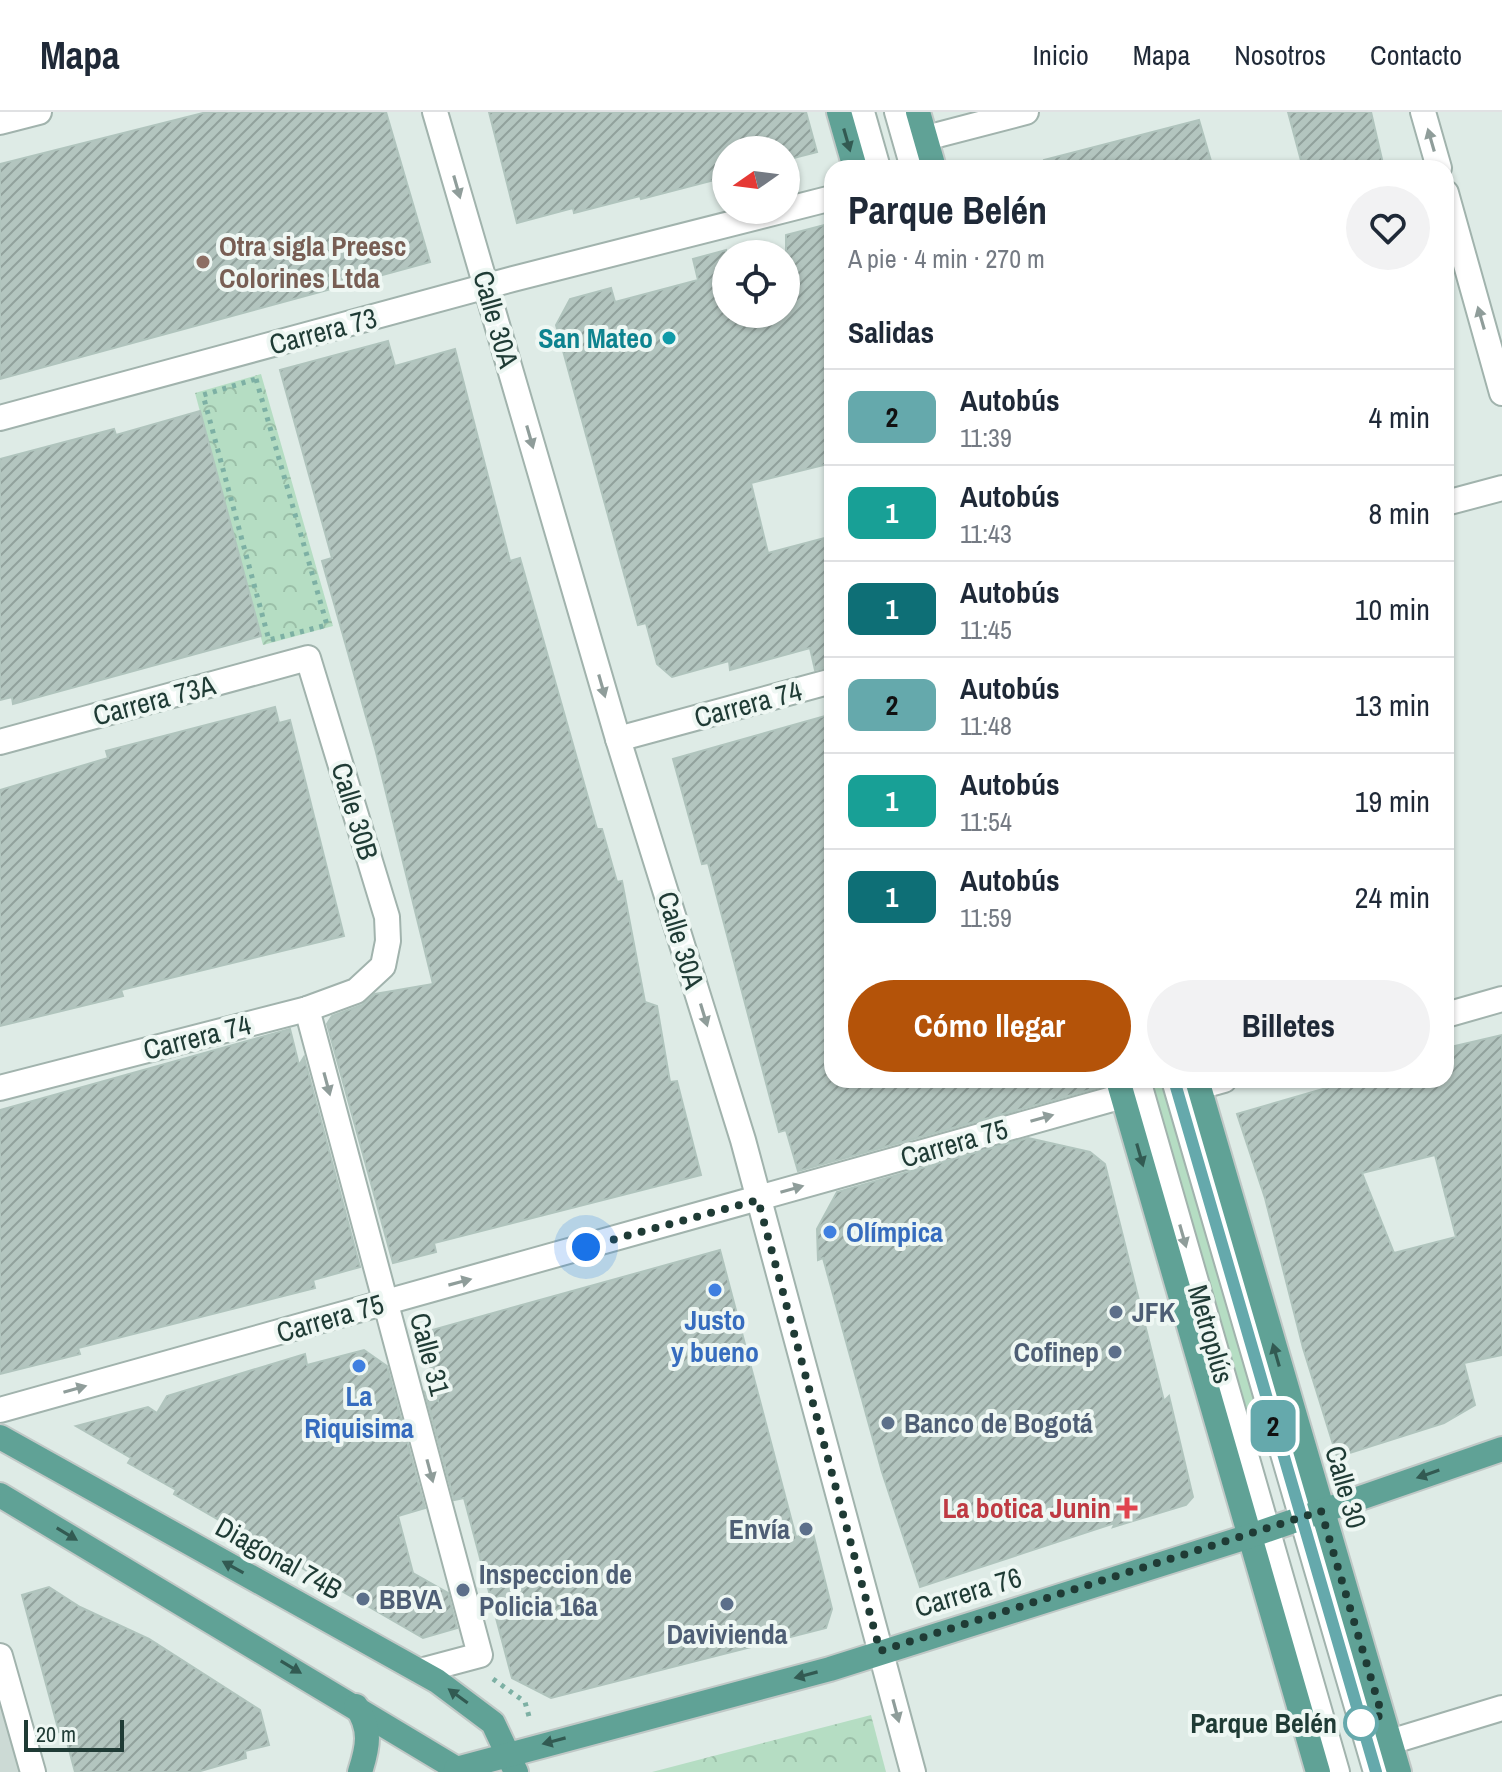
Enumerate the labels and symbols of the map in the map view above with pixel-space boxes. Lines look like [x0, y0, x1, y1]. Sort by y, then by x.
one-way arrow [841, 128, 854, 152]
one-way arrow [1424, 128, 1437, 152]
north arrow [712, 136, 800, 224]
one-way arrow [451, 175, 464, 199]
place label: Otra sigla Preesc Colorines Ltda [219, 227, 407, 297]
marker: Otra sigla Preesc Colorines Ltda [194, 253, 212, 271]
street label: Calle 30A [464, 266, 528, 373]
street label: Carrera 73 [265, 298, 381, 364]
one-way arrow [1474, 306, 1487, 330]
place label: San Mateo [538, 319, 653, 357]
marker: San Mateo [660, 329, 678, 347]
one-way arrow [524, 425, 537, 449]
street label: Carrera 73A [89, 665, 220, 735]
street label: Carrera 74 [690, 671, 806, 737]
one-way arrow [596, 675, 609, 699]
street label: Calle 30B [322, 758, 388, 864]
street label: Calle 30A [648, 887, 714, 994]
one-way arrow [698, 1003, 711, 1027]
street label: Carrera 74 [139, 1005, 255, 1069]
one-way arrow [321, 1073, 334, 1097]
street label: Carrera 75 [896, 1110, 1012, 1176]
one-way arrow [1030, 1111, 1054, 1124]
one-way arrow [1134, 1143, 1147, 1167]
one-way arrow [780, 1182, 804, 1195]
place label: Olímpica [846, 1213, 943, 1251]
marker: Olímpica [821, 1223, 839, 1241]
one-way arrow [1177, 1224, 1190, 1248]
your location [566, 1227, 606, 1267]
one-way arrow [448, 1275, 473, 1287]
street label: Metroplús [1179, 1280, 1243, 1388]
marker: Justo y bueno [706, 1281, 724, 1299]
street label: Carrera 75 [272, 1285, 388, 1351]
place label: JFK [1132, 1293, 1176, 1331]
place label: Justo y bueno [671, 1301, 759, 1371]
marker: JFK [1107, 1303, 1125, 1321]
street label: Calle 31 [401, 1308, 459, 1400]
place label: Cofinep [1014, 1333, 1099, 1371]
marker: Cofinep [1106, 1343, 1124, 1361]
one-way arrow [1270, 1343, 1282, 1368]
marker: La Riquisima [350, 1357, 368, 1375]
place label: La Riquisima [304, 1377, 414, 1447]
one-way arrow [63, 1383, 88, 1395]
line badge: 2 [1247, 1400, 1299, 1452]
place label: Banco de Bogotá [904, 1404, 1093, 1442]
marker: Banco de Bogotá [879, 1414, 897, 1432]
street label: Calle 30 [1316, 1441, 1376, 1533]
one-way arrow [425, 1458, 437, 1483]
one-way arrow [1416, 1468, 1440, 1480]
place label: La botica Junin [943, 1489, 1111, 1527]
marker: La botica Junin [1118, 1499, 1136, 1517]
street label: Diagonal 74B [209, 1508, 349, 1608]
place label: Envía [729, 1510, 790, 1548]
marker: Envía [797, 1520, 815, 1538]
one-way arrow [56, 1527, 78, 1541]
place label: Inspeccion de Policia 16a [479, 1555, 632, 1625]
street label: Carrera 76 [910, 1558, 1026, 1626]
one-way arrow [222, 1560, 244, 1574]
place label: BBVA [379, 1580, 443, 1618]
marker: Inspeccion de Policia 16a [454, 1581, 472, 1599]
marker: BBVA [354, 1590, 372, 1608]
marker: Davivienda [718, 1595, 736, 1613]
place label: Davivienda [666, 1615, 788, 1653]
one-way arrow [280, 1660, 302, 1674]
one-way arrow [793, 1670, 818, 1682]
one-way arrow [448, 1688, 469, 1704]
one-way arrow [891, 1699, 903, 1724]
place label: Parque Belén [1190, 1704, 1337, 1742]
marker: Parque Belén [1344, 1706, 1378, 1740]
scale bar [24, 1716, 124, 1752]
one-way arrow [542, 1735, 567, 1747]

